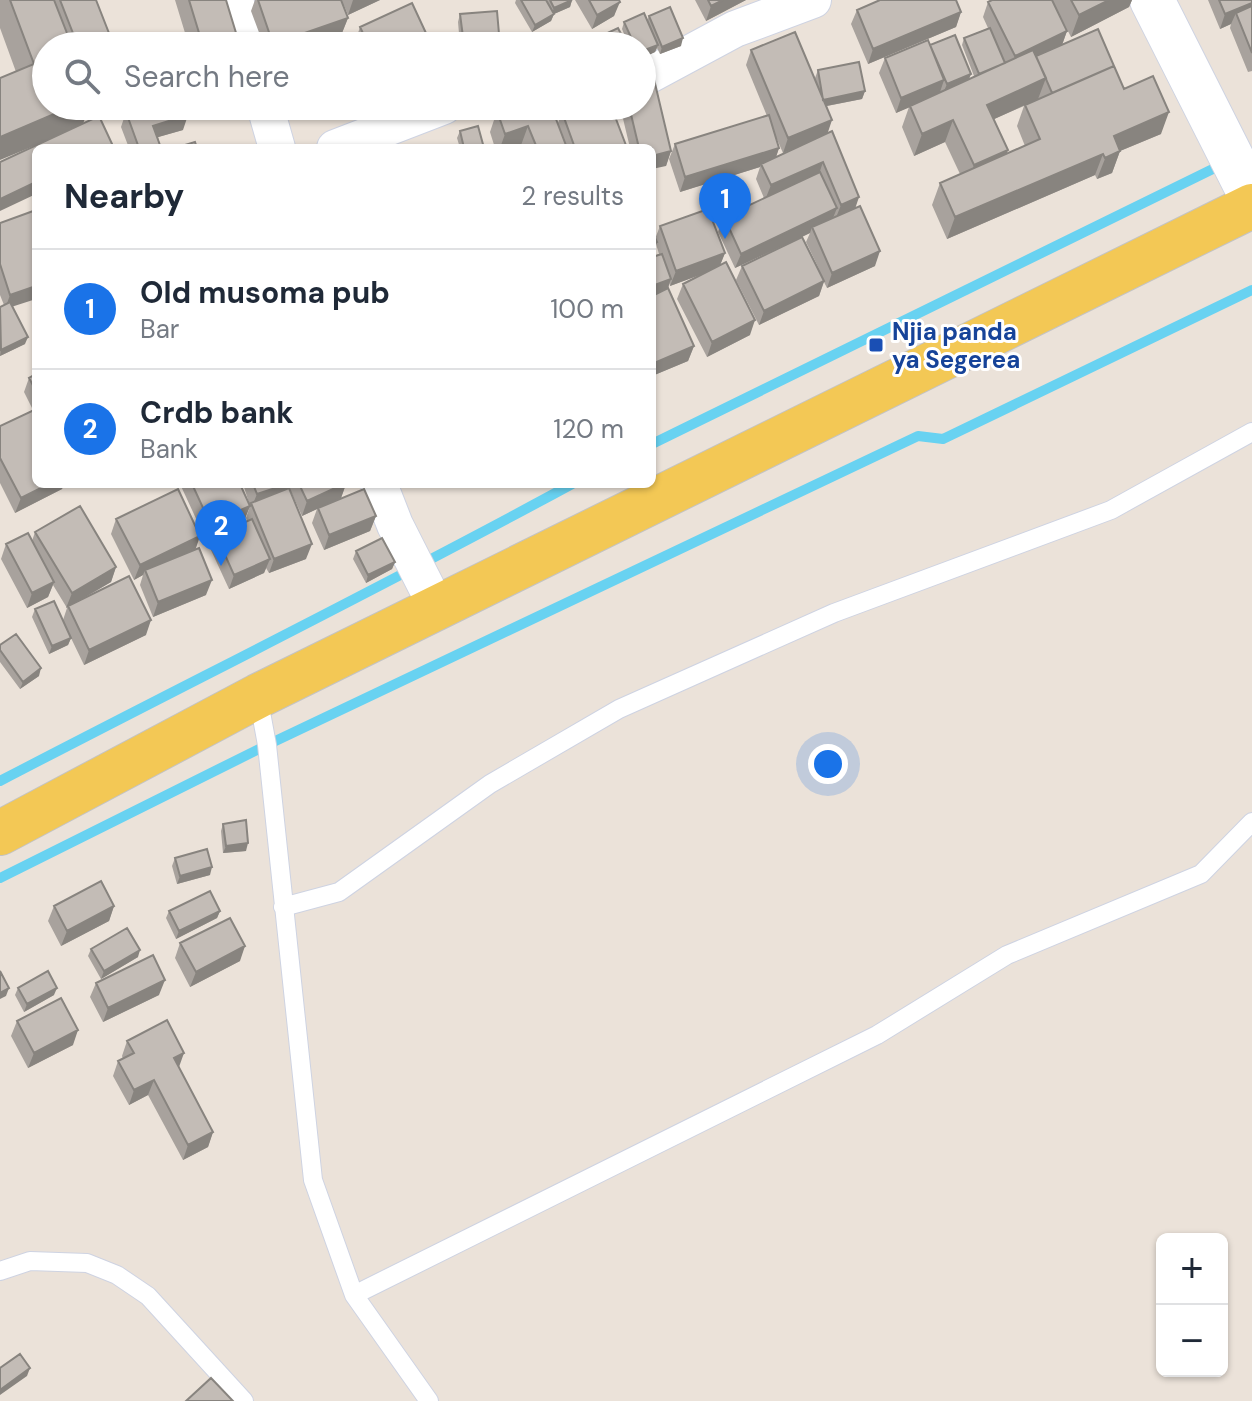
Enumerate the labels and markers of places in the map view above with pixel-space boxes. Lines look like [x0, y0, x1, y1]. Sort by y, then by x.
pin: 1 [699, 173, 751, 239]
place label: Njia panda ya Segerea [892, 316, 1020, 375]
marker: Njia panda ya Segerea [867, 336, 885, 354]
pin: 2 [195, 500, 247, 566]

